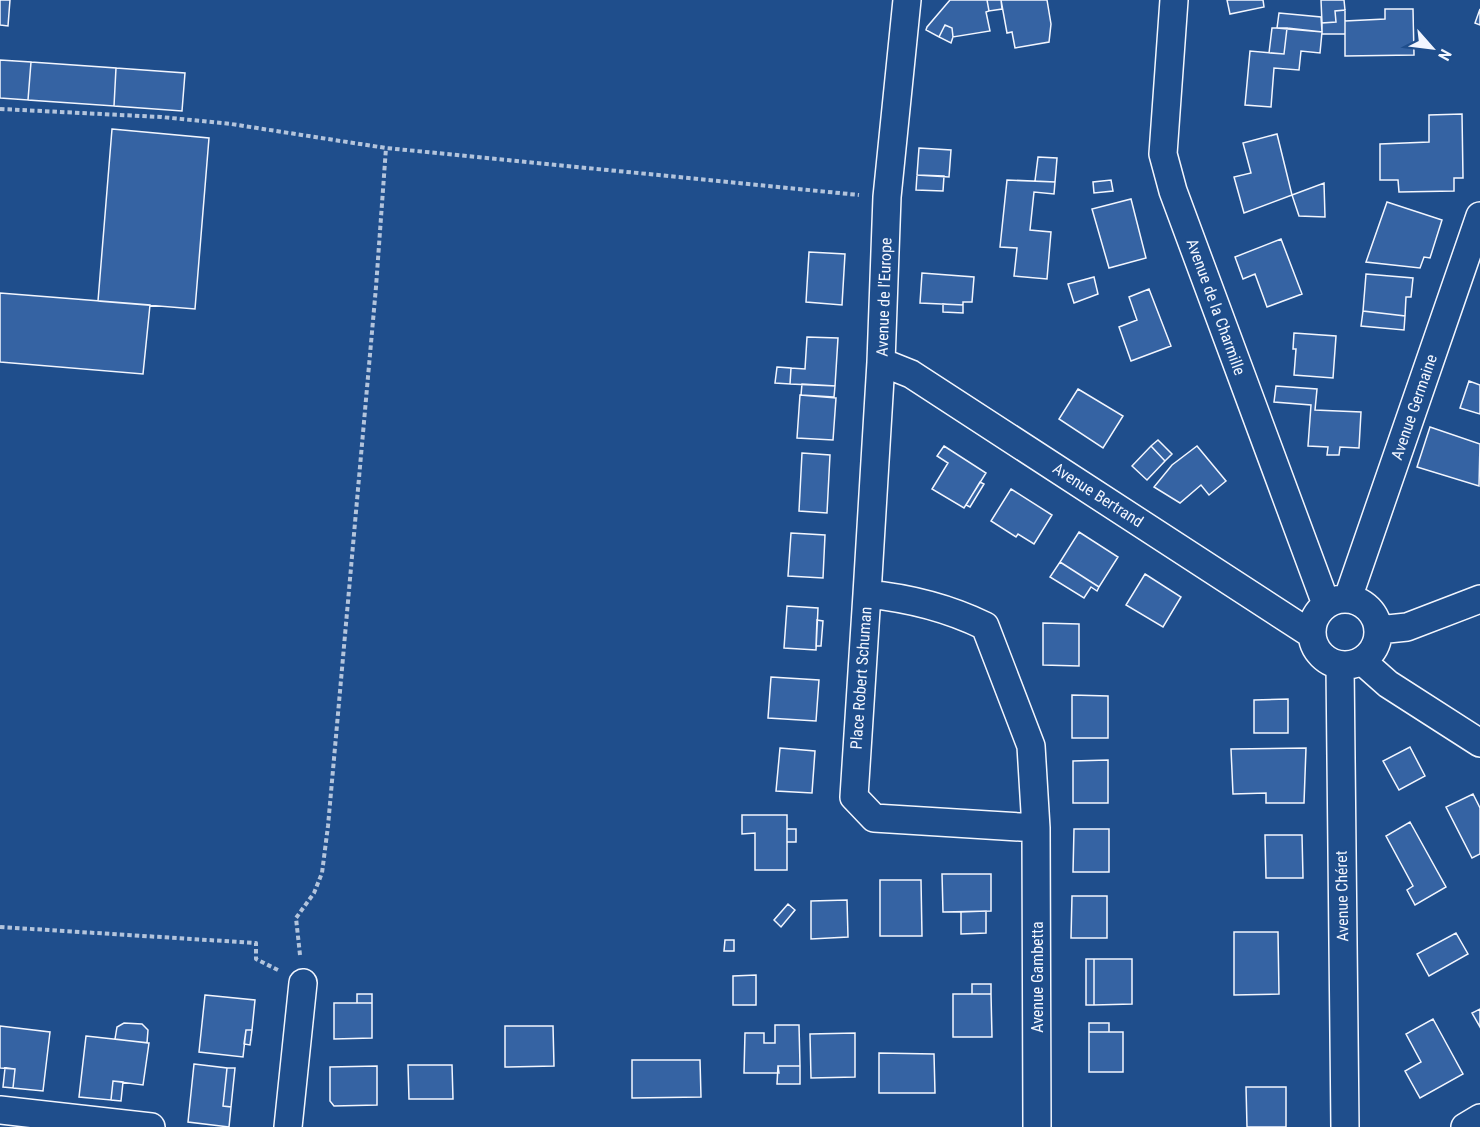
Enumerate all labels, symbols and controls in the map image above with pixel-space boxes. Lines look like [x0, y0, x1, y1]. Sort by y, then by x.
north arrow [1402, 18, 1462, 78]
text: N [1434, 46, 1455, 64]
street label: Avenue de la Charmille [1182, 236, 1250, 378]
street label: Avenue de l'Europe [872, 237, 896, 357]
street label: Avenue Germaine [1387, 352, 1441, 462]
street label: Avenue Bertrand [1049, 459, 1147, 531]
street label: Place Robert Schuman [847, 606, 875, 750]
street label: Avenue Chéret [1332, 850, 1352, 942]
street label: Avenue Gambetta [1028, 921, 1047, 1033]

